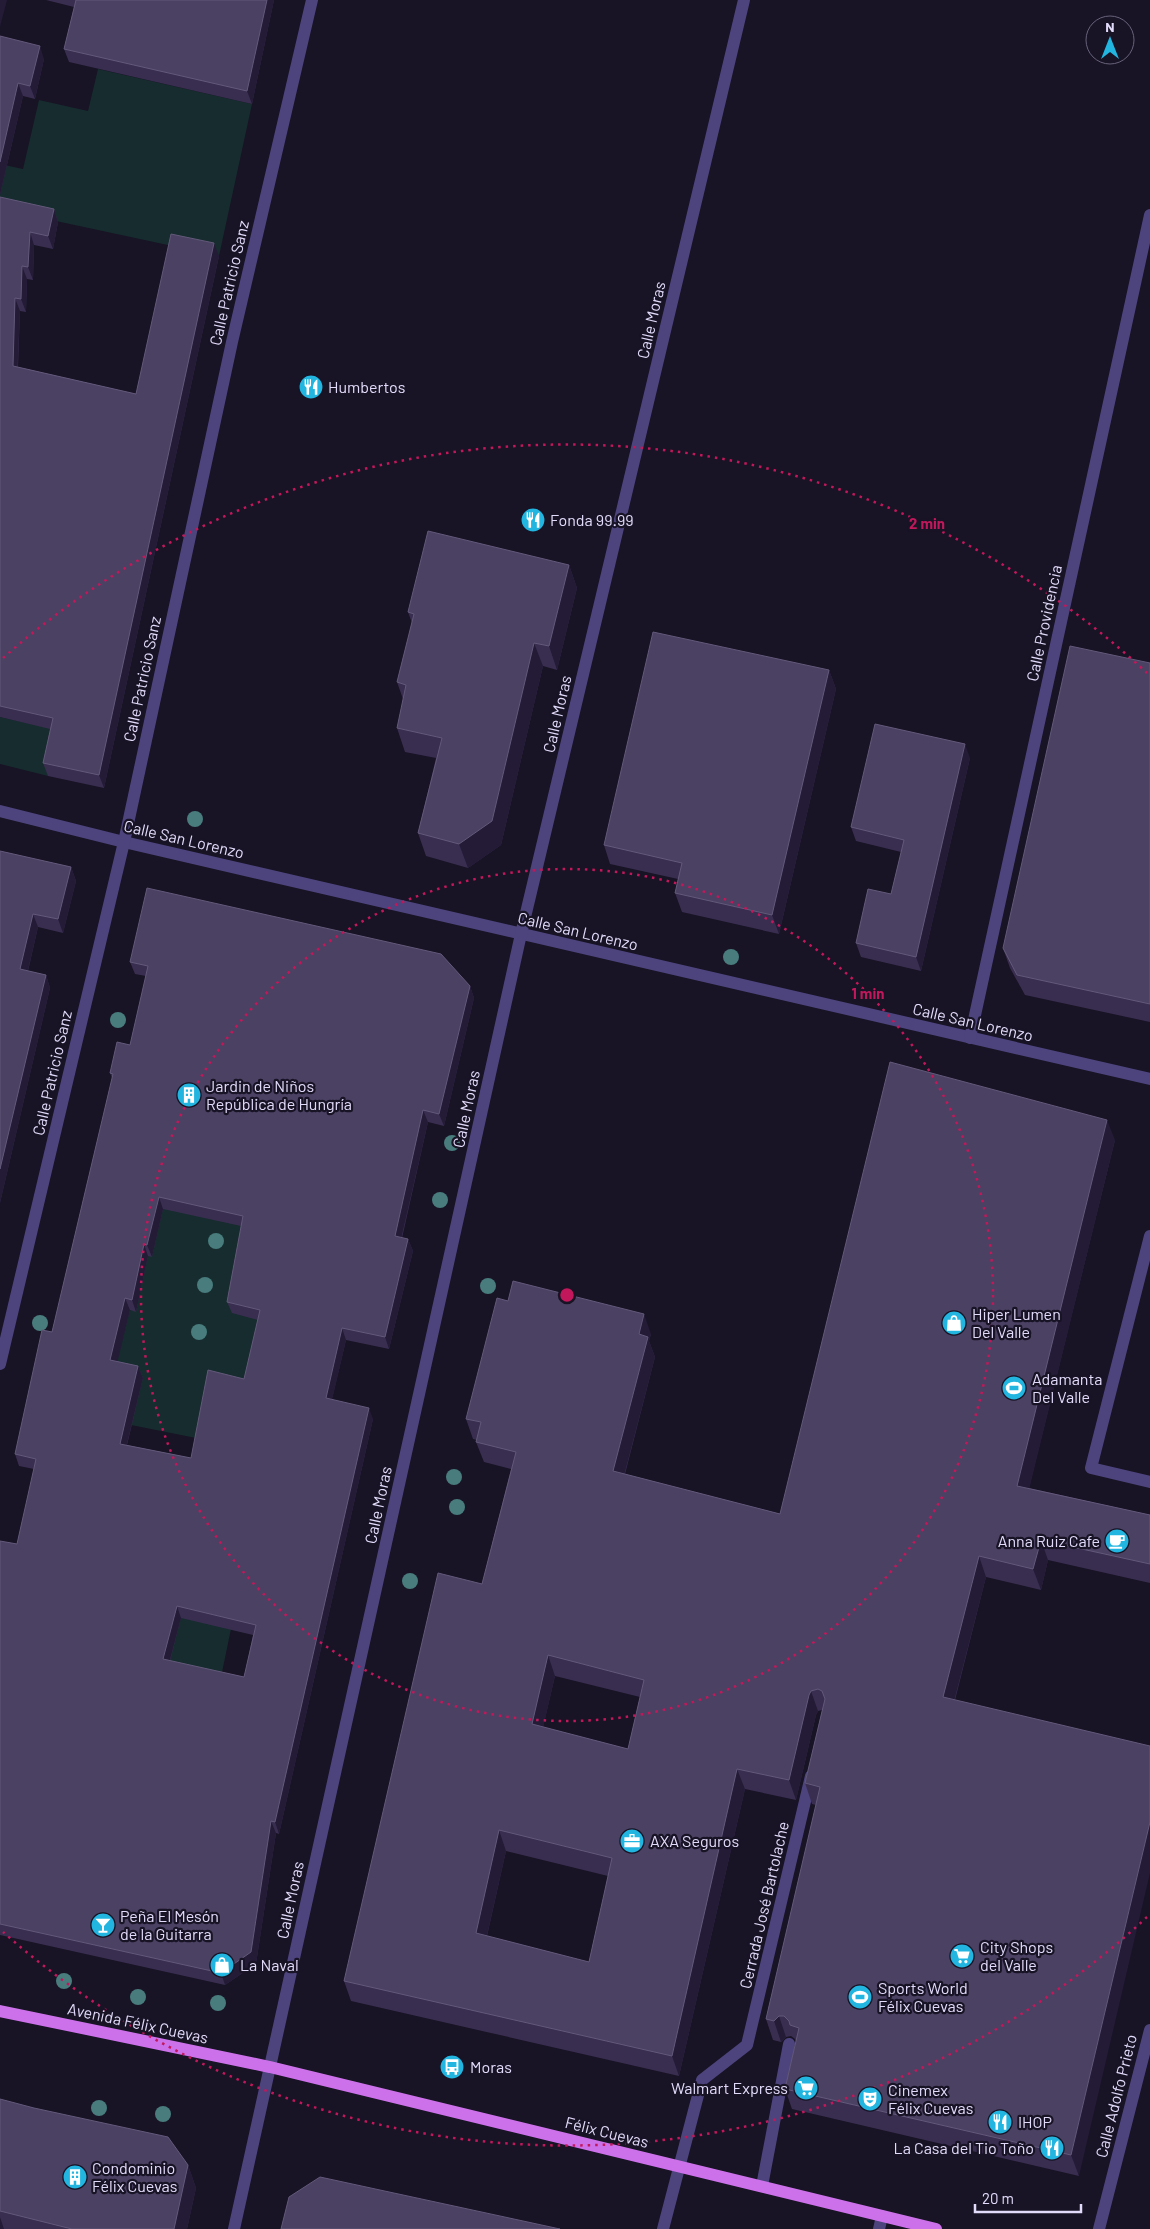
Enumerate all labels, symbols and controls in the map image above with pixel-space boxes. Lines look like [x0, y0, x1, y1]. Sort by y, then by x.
north arrow [1085, 15, 1135, 65]
text: N [1105, 18, 1115, 35]
street label: Calle Patricio Sanz [205, 219, 252, 347]
street label: Calle Moras [632, 279, 669, 360]
restaurant icon: Humbertos [298, 374, 324, 400]
place label: Humbertos [328, 377, 405, 396]
restaurant icon: Fonda 99.99 [520, 507, 546, 533]
place label: Fonda 99.99 [550, 510, 634, 529]
text: 2 min [909, 514, 945, 532]
street label: Calle Providencia [1022, 563, 1065, 683]
street label: Calle Patricio Sanz [119, 614, 164, 743]
street label: Calle Moras [538, 673, 575, 754]
street label: Calle San Lorenzo [122, 815, 246, 862]
street label: Calle San Lorenzo [516, 907, 640, 954]
text: 1 min [852, 984, 884, 1002]
street label: Calle San Lorenzo [911, 998, 1035, 1045]
street label: Calle Patricio Sanz [28, 1009, 75, 1137]
street label: Calle Moras [448, 1068, 483, 1149]
place label: Jardin de Niños República de Hungría [206, 1076, 352, 1113]
building icon: Jardin de Niños República de Hungría [176, 1082, 202, 1108]
centre of rings [558, 1286, 576, 1304]
place label: Hiper Lumen Del Valle [972, 1304, 1061, 1341]
shop icon: Hiper Lumen Del Valle [941, 1310, 967, 1336]
place label: Adamanta Del Valle [1032, 1369, 1102, 1406]
sports icon: Adamanta Del Valle [1001, 1375, 1027, 1401]
street label: Calle Moras [360, 1464, 395, 1545]
cafe icon: Anna Ruiz Cafe [1104, 1528, 1130, 1554]
place label: Anna Ruiz Cafe [998, 1531, 1100, 1550]
street label: Cerrada José Bartolache [735, 1819, 792, 1990]
office icon: AXA Seguros [619, 1828, 645, 1854]
place label: AXA Seguros [650, 1831, 739, 1850]
street label: Calle Moras [272, 1859, 307, 1940]
place label: Peña El Mesón de la Guitarra [120, 1906, 219, 1943]
bar icon: Peña El Mesón de la Guitarra [90, 1912, 116, 1938]
place label: City Shops del Valle [980, 1937, 1053, 1974]
supermarket icon: City Shops del Valle [949, 1943, 975, 1969]
shop icon: La Naval [209, 1952, 235, 1978]
place label: La Naval [240, 1955, 299, 1974]
place label: Sports World Félix Cuevas [878, 1978, 968, 2015]
sports icon: Sports World Félix Cuevas [847, 1984, 873, 2010]
street label: Avenida Félix Cuevas [66, 1998, 210, 2047]
street label: Calle Adolfo Prieto [1091, 2032, 1140, 2160]
bus stop icon: Moras [439, 2054, 465, 2080]
place label: Moras [470, 2057, 512, 2076]
supermarket icon: Walmart Express [793, 2075, 819, 2101]
place label: Walmart Express [671, 2078, 788, 2097]
place label: Cinemex Félix Cuevas [888, 2080, 973, 2117]
theatre icon: Cinemex Félix Cuevas [857, 2086, 883, 2112]
restaurant icon: IHOP [987, 2109, 1013, 2135]
street label: Félix Cuevas [563, 2112, 651, 2151]
place label: IHOP [1018, 2112, 1052, 2131]
restaurant icon: La Casa del Tio Toño [1039, 2135, 1065, 2161]
place label: La Casa del Tio Toño [894, 2138, 1034, 2157]
place label: Condominio Félix Cuevas [92, 2158, 177, 2195]
building icon: Condominio Félix Cuevas [62, 2164, 88, 2190]
scale bar [975, 2182, 1081, 2214]
text: 20 m [982, 2189, 1014, 2207]

